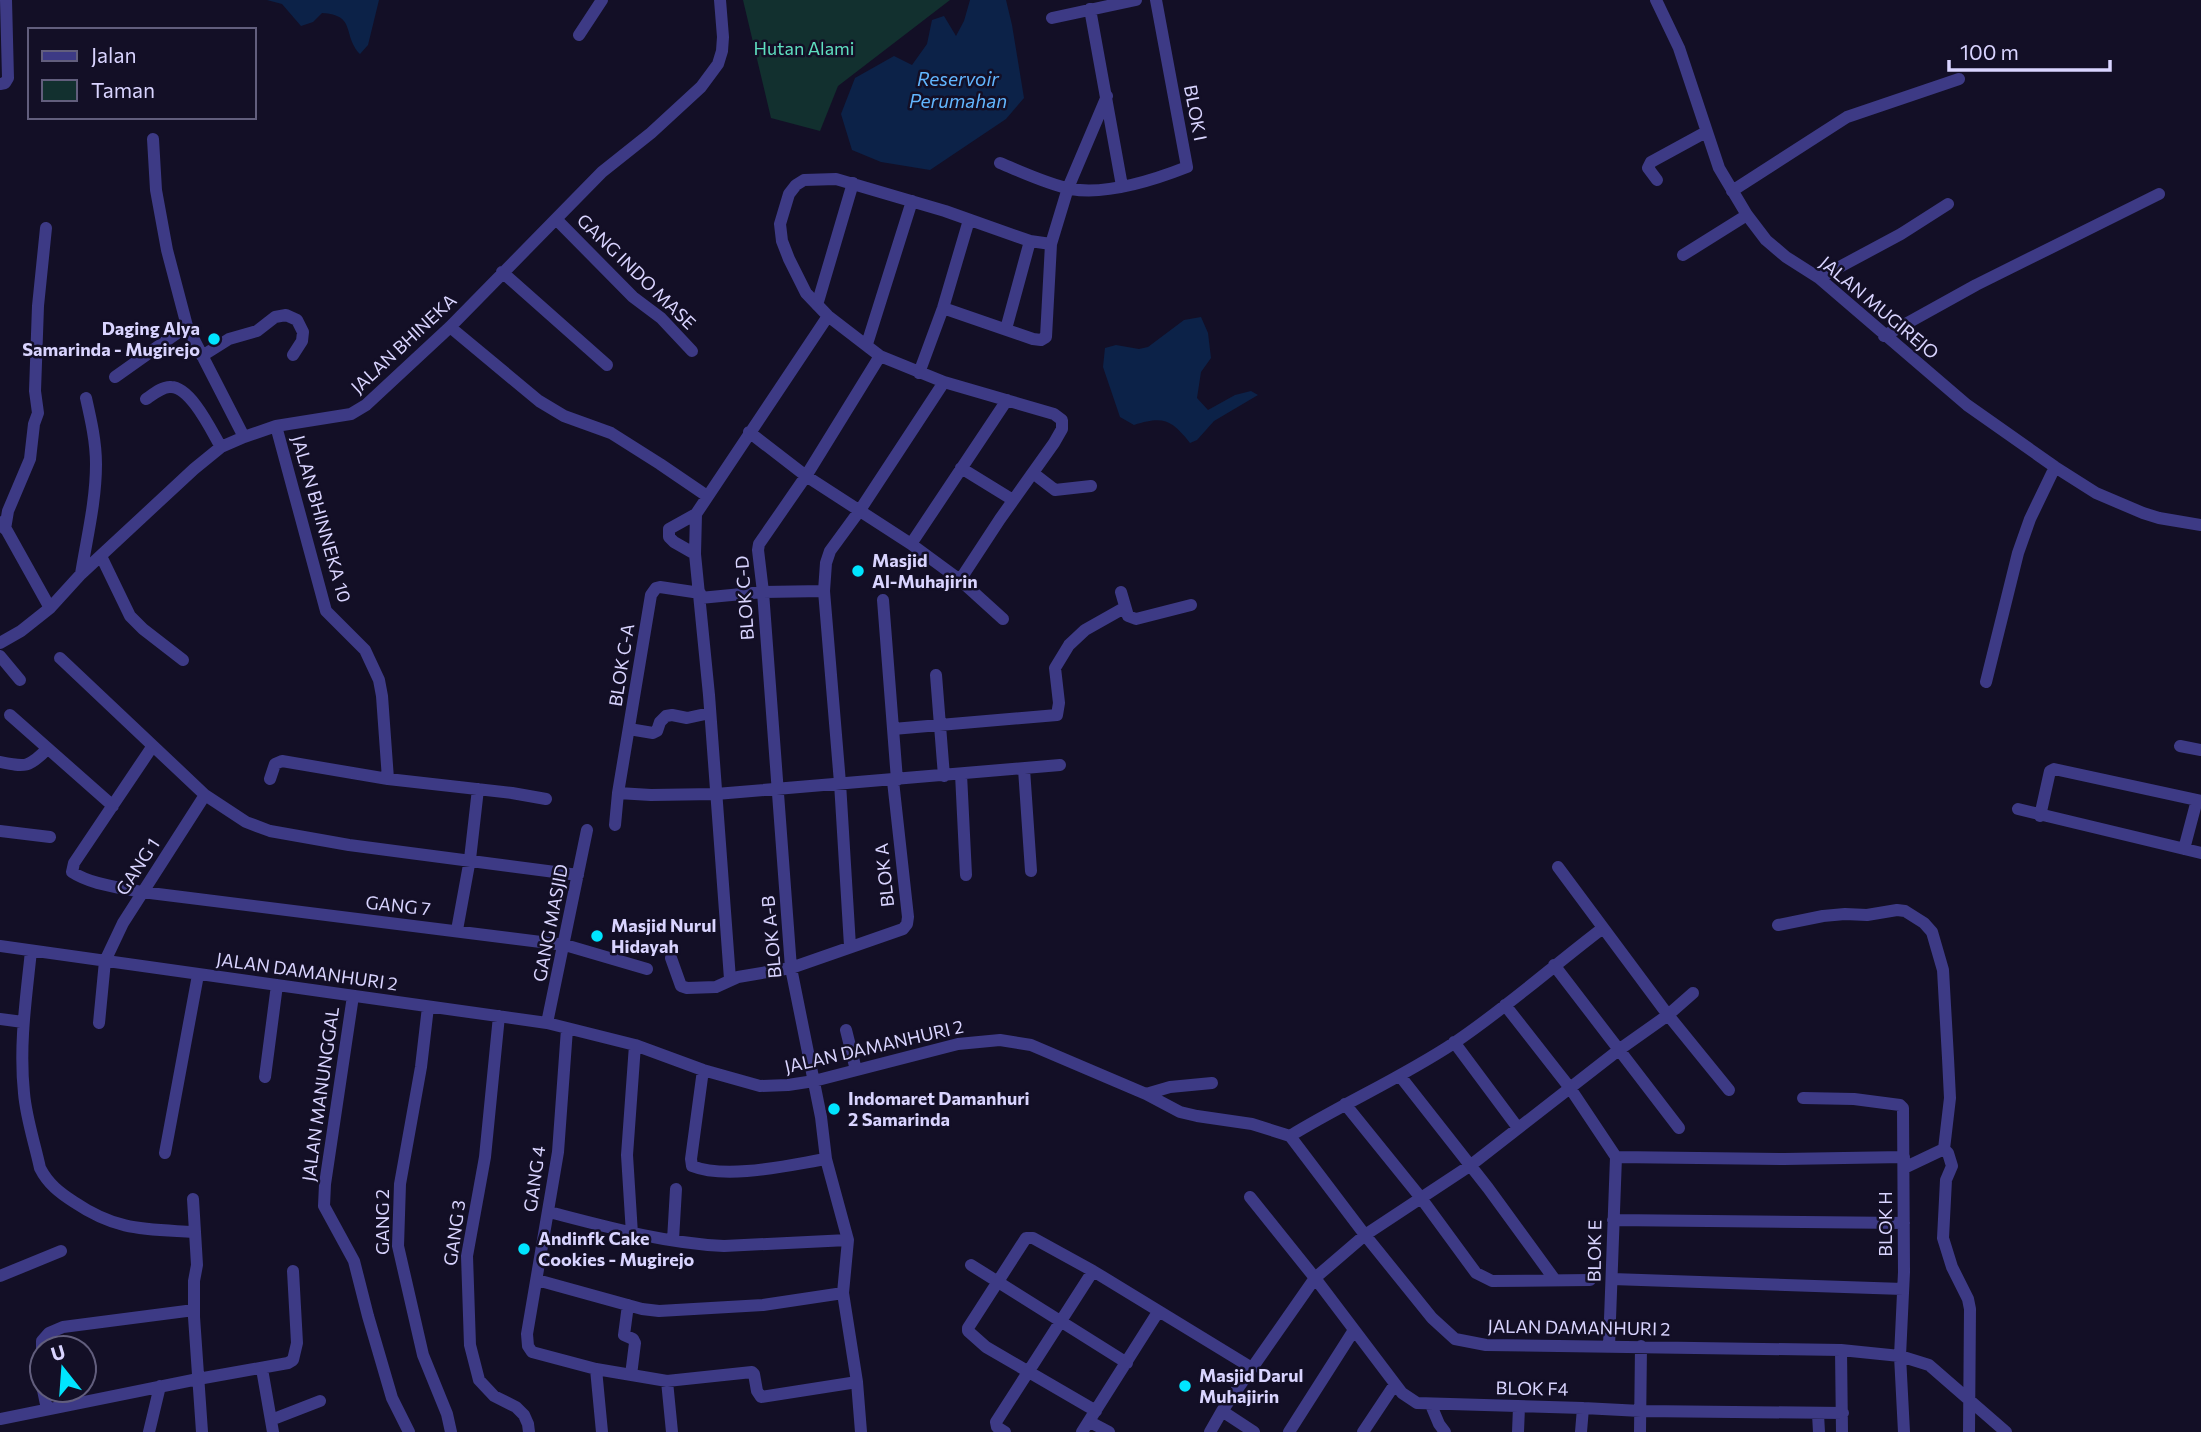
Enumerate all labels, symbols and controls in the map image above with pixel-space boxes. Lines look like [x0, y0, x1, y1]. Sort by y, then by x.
legend [28, 28, 256, 119]
scale bar [1949, 28, 2110, 72]
park label: Hutan Alami [754, 37, 854, 59]
text: 100 m [1960, 39, 2019, 64]
text: Jalan [91, 42, 136, 67]
water label: Reservoir Perumahan [909, 67, 1007, 112]
text: Taman [91, 77, 155, 102]
street label: BLOK I [1180, 83, 1212, 143]
street label: GANG INDO MASE [573, 209, 701, 334]
street label: JALAN MUGIREJO [1816, 251, 1944, 363]
street label: JALAN BHINEKA [346, 289, 461, 398]
place label: Daging Alya Samarinda - Mugirejo [22, 317, 200, 360]
marker: Daging Alya Samarinda - Mugirejo [206, 331, 222, 347]
street label: JALAN BHINNEKA 10 [288, 433, 356, 605]
place label: Masjid Al-Muhajirin [872, 549, 978, 592]
street label: BLOK C-D [730, 555, 758, 641]
marker: Masjid Al-Muhajirin [850, 563, 866, 579]
street label: BLOK C-A [604, 622, 638, 708]
street label: GANG 1 [111, 834, 164, 899]
street label: BLOK A [870, 842, 898, 908]
street label: GANG MASJID [528, 862, 572, 984]
street label: GANG 7 [364, 891, 432, 919]
street label: BLOK A-B [756, 895, 786, 979]
place label: Masjid Nurul Hidayah [611, 914, 716, 957]
marker: Masjid Nurul Hidayah [589, 928, 605, 944]
street label: JALAN DAMANHURI 2 [215, 947, 399, 995]
street label: JALAN MANUNGGAL [297, 1005, 343, 1183]
street label: JALAN DAMANHURI 2 [782, 1015, 965, 1077]
place label: Indomaret Damanhuri 2 Samarinda [848, 1087, 1030, 1130]
marker: Indomaret Damanhuri 2 Samarinda [826, 1101, 842, 1117]
street label: GANG 4 [518, 1144, 550, 1213]
street label: GANG 2 [371, 1189, 393, 1255]
street label: BLOK H [1874, 1191, 1896, 1257]
street label: GANG 3 [439, 1199, 470, 1267]
street label: BLOK E [1582, 1220, 1606, 1282]
place label: Andinfk Cake Cookies - Mugirejo [538, 1227, 695, 1270]
marker: Andinfk Cake Cookies - Mugirejo [516, 1241, 532, 1257]
street label: JALAN DAMANHURI 2 [1487, 1314, 1671, 1340]
north arrow [28, 1334, 98, 1404]
text: U [48, 1339, 68, 1365]
place label: Masjid Darul Muhajirin [1199, 1364, 1303, 1407]
street label: BLOK F4 [1495, 1376, 1569, 1400]
marker: Masjid Darul Muhajirin [1177, 1378, 1193, 1394]

